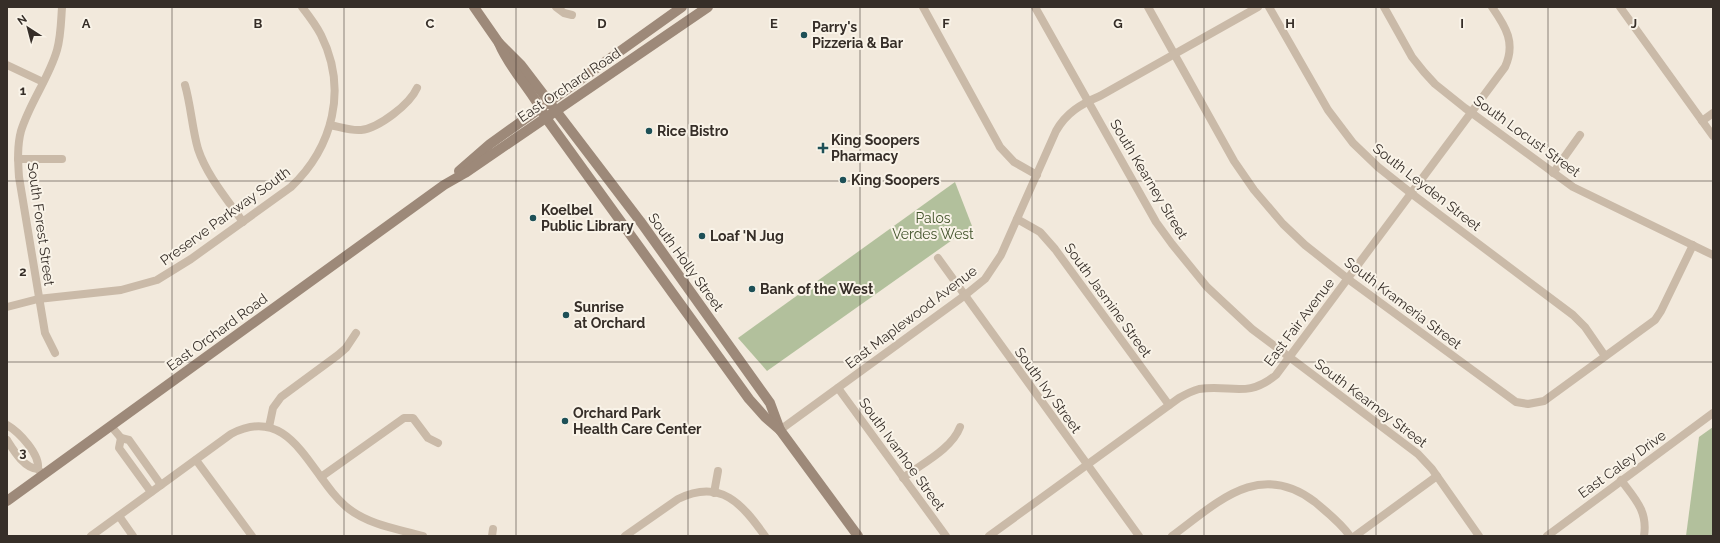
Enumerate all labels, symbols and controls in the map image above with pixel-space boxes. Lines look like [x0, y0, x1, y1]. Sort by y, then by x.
north arrow [8, 8, 48, 48]
text: N [15, 13, 30, 28]
text: A [82, 16, 91, 31]
text: B [254, 16, 263, 31]
text: C [426, 16, 435, 31]
text: D [597, 16, 607, 31]
text: E [770, 16, 778, 31]
text: F [942, 16, 950, 31]
text: G [1113, 16, 1123, 31]
text: H [1285, 16, 1295, 31]
text: I [1460, 16, 1464, 31]
text: J [1631, 16, 1637, 31]
place label: Parry's Pizzeria & Bar [812, 19, 904, 51]
marker: Parry's Pizzeria & Bar [799, 30, 809, 40]
street label: East Orchard Road [515, 45, 623, 125]
text: 1 [20, 83, 27, 98]
street label: South Locust Street [1471, 92, 1584, 180]
street label: South Kearney Street [1107, 116, 1191, 242]
place label: Rice Bistro [657, 123, 729, 139]
marker: Rice Bistro [644, 126, 654, 136]
place label: King Soopers Pharmacy [831, 132, 920, 164]
street label: South Leyden Street [1370, 140, 1484, 234]
marker: King Soopers Pharmacy [818, 143, 828, 153]
street label: South Forest Street [24, 161, 58, 287]
street label: Preserve Parkway South [157, 164, 293, 268]
place label: King Soopers [851, 172, 940, 188]
marker: King Soopers [838, 175, 848, 185]
place label: Koelbel Public Library [541, 202, 634, 234]
street label: South Holly Street [645, 210, 727, 314]
park label: Palos Verdes West [892, 210, 974, 242]
marker: Koelbel Public Library [528, 213, 538, 223]
place label: Loaf 'N Jug [710, 228, 784, 244]
marker: Loaf 'N Jug [697, 231, 707, 241]
street label: South Jasmine Street [1061, 240, 1155, 360]
street label: South Krameria Street [1341, 254, 1465, 352]
street label: East Maplewood Avenue [842, 262, 980, 372]
text: 2 [19, 264, 27, 279]
street label: East Fair Avenue [1261, 275, 1337, 369]
place label: Bank of the West [760, 281, 874, 297]
marker: Bank of the West [747, 284, 757, 294]
street label: East Orchard Road [164, 290, 270, 374]
place label: Sunrise at Orchard [574, 299, 645, 331]
marker: Sunrise at Orchard [561, 310, 571, 320]
street label: South Ivy Street [1012, 344, 1085, 436]
street label: South Kearney Street [1312, 355, 1431, 451]
street label: South Ivanhoe Street [856, 395, 948, 514]
place label: Orchard Park Health Care Center [573, 405, 702, 437]
marker: Orchard Park Health Care Center [560, 416, 570, 426]
street label: East Caley Drive [1575, 427, 1669, 501]
text: 3 [19, 445, 27, 460]

